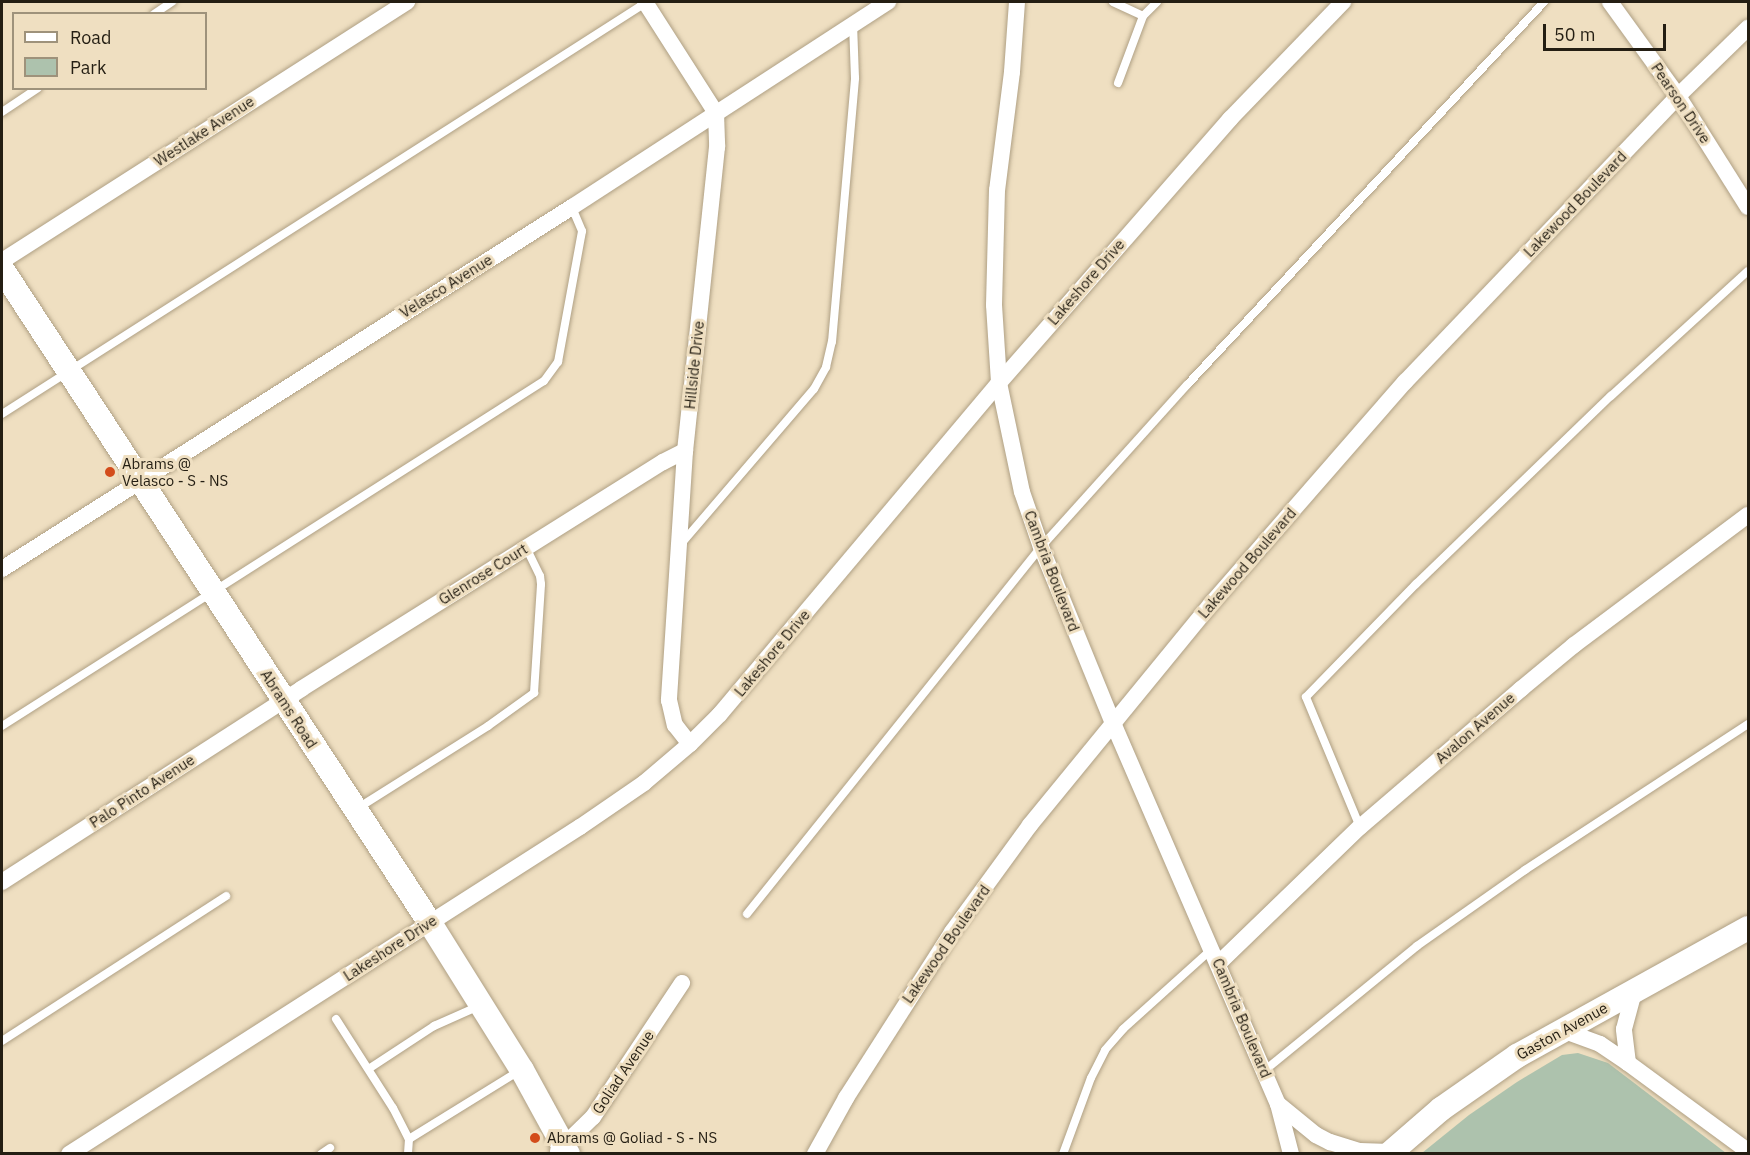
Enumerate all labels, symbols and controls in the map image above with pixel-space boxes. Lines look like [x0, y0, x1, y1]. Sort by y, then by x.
legend [12, 12, 207, 90]
scale bar [1546, 12, 1669, 50]
text: 50 m [1554, 23, 1596, 46]
text: Road [70, 26, 111, 49]
text: Park [70, 56, 106, 79]
street label: Pearson Drive [1648, 59, 1714, 147]
street label: Westlake Avenue [151, 92, 257, 170]
street label: Lakewood Boulevard [1520, 147, 1630, 261]
street label: Lakeshore Drive [1044, 235, 1128, 329]
street label: Velasco Avenue [396, 250, 496, 322]
street label: Hillside Drive [680, 320, 708, 410]
place label: Abrams @ Velasco - S - NS [122, 454, 228, 489]
marker: Abrams @ Velasco - S - NS [103, 465, 117, 479]
street label: Lakewood Boulevard [1194, 504, 1300, 622]
street label: Cambria Boulevard [1021, 508, 1083, 634]
street label: Glenrose Court [435, 540, 531, 608]
street label: Lakeshore Drive [731, 606, 813, 700]
street label: Abrams Road [257, 666, 321, 752]
street label: Avalon Avenue [1432, 689, 1518, 767]
street label: Palo Pinto Avenue [86, 750, 198, 832]
street label: Lakewood Boulevard [898, 881, 994, 1007]
street label: Lakeshore Drive [340, 911, 440, 985]
street label: Cambria Boulevard [1209, 955, 1275, 1081]
street label: Gaston Avenue [1513, 999, 1611, 1063]
street label: Goliad Avenue [588, 1027, 658, 1117]
place label: Abrams @ Goliad - S - NS [547, 1129, 717, 1147]
marker: Abrams @ Goliad - S - NS [528, 1131, 542, 1145]

